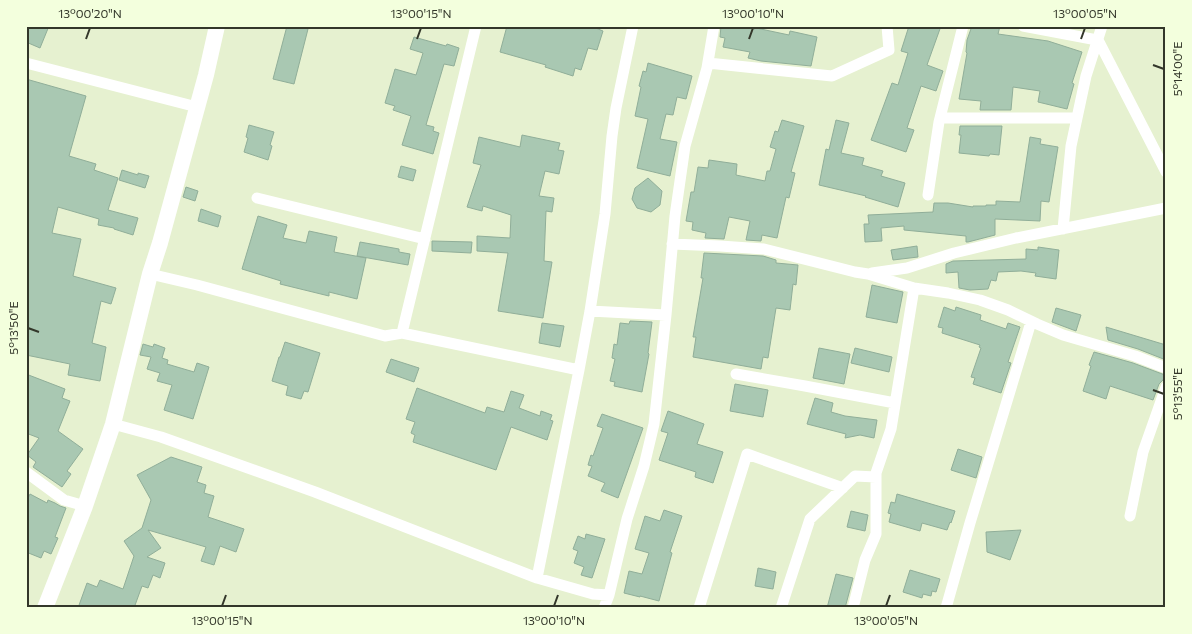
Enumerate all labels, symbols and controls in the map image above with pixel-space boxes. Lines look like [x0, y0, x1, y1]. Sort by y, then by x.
text: 13°00'20"N [58, 6, 122, 20]
text: 13°00'15"N [390, 6, 452, 20]
text: 13°00'10"N [722, 6, 784, 20]
text: 13°00'05"N [1053, 6, 1117, 20]
text: 5°14'00"E [1170, 42, 1184, 96]
text: 5°13'50"E [6, 301, 20, 355]
text: 5°13'55"E [1170, 368, 1184, 420]
text: 13°00'15"N [191, 613, 253, 627]
text: 13°00'10"N [523, 613, 585, 627]
text: 13°00'05"N [854, 613, 918, 627]

